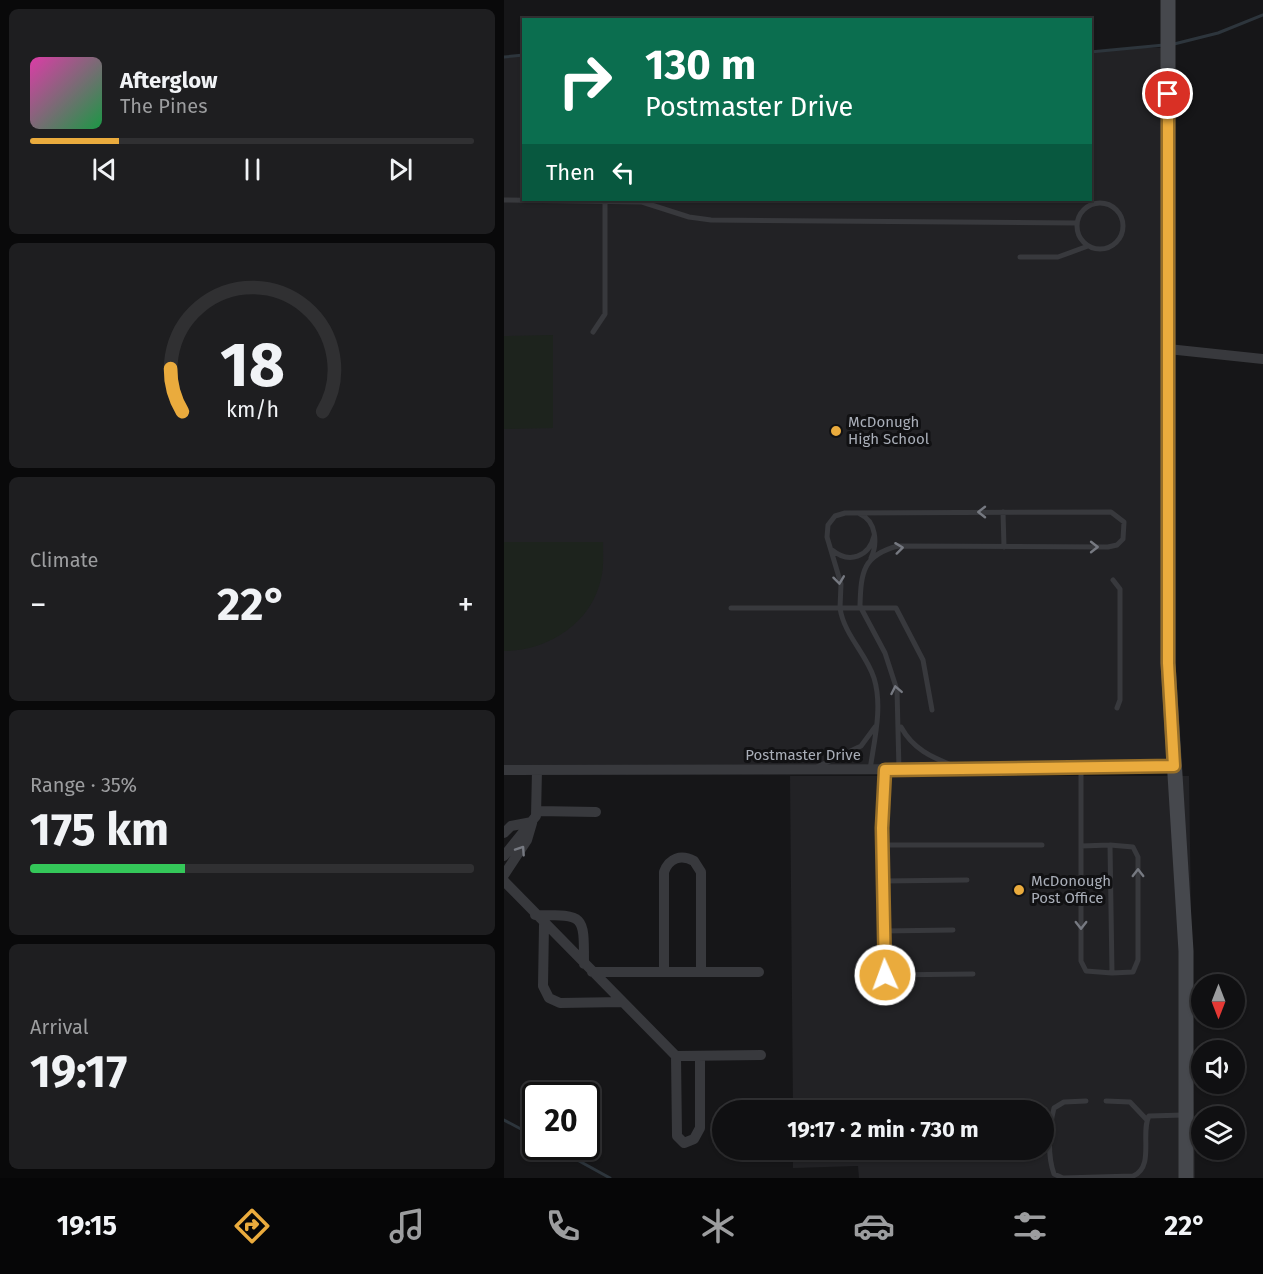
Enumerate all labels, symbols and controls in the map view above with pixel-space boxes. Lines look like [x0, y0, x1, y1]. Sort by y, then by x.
text: 130 m [645, 40, 756, 90]
icon: right [546, 42, 624, 120]
text: Afterglow [120, 67, 217, 94]
pin [1142, 68, 1193, 119]
icon: arrive [1151, 77, 1184, 110]
text: Postmaster Drive [645, 91, 853, 123]
text: The Pines [120, 94, 207, 118]
icon: previous [88, 153, 121, 186]
icon: pause [236, 153, 269, 186]
icon: next [384, 153, 417, 186]
icon: left [607, 156, 640, 189]
text: Then [546, 159, 595, 186]
text: 18 [219, 328, 285, 403]
text: km/h [225, 398, 279, 424]
place label: McDonugh High School [848, 413, 930, 448]
marker: McDonugh High School [829, 424, 843, 438]
one-way arrow [977, 506, 986, 518]
one-way arrow [1089, 541, 1098, 553]
one-way arrow [894, 542, 903, 554]
text: Climate [30, 548, 98, 572]
one-way arrow [833, 576, 845, 585]
text: 22° [217, 578, 287, 632]
text: − [30, 585, 47, 625]
text: + [458, 585, 474, 625]
one-way arrow [890, 686, 903, 696]
street label: Postmaster Drive [745, 746, 861, 764]
text: Range · 35% [30, 773, 137, 797]
text: 175 km [30, 803, 169, 857]
one-way arrow [514, 845, 525, 856]
one-way arrow [1132, 868, 1144, 877]
place label: McDonough Post Office [1031, 872, 1111, 907]
marker: McDonough Post Office [1012, 883, 1026, 897]
one-way arrow [1075, 921, 1087, 930]
position arrow [853, 943, 917, 1007]
north arrow [1191, 974, 1245, 1028]
map controls [1191, 974, 1245, 1160]
text: Arrival [30, 1015, 89, 1039]
button: sound [1191, 1040, 1245, 1094]
text: 19:17 [30, 1045, 127, 1099]
speed limit sign: 20 [522, 1082, 600, 1160]
button: layers [1191, 1106, 1245, 1160]
text: 19:17 · 2 min · 730 m [787, 1116, 979, 1143]
icon: directions [231, 1205, 273, 1247]
icon: music [386, 1205, 428, 1247]
icon: phone [542, 1205, 584, 1247]
icon: climate [697, 1205, 739, 1247]
icon: car [853, 1205, 895, 1247]
icon: filters [1009, 1205, 1051, 1247]
text: 19:15 [57, 1210, 117, 1242]
text: 22° [1164, 1210, 1206, 1242]

